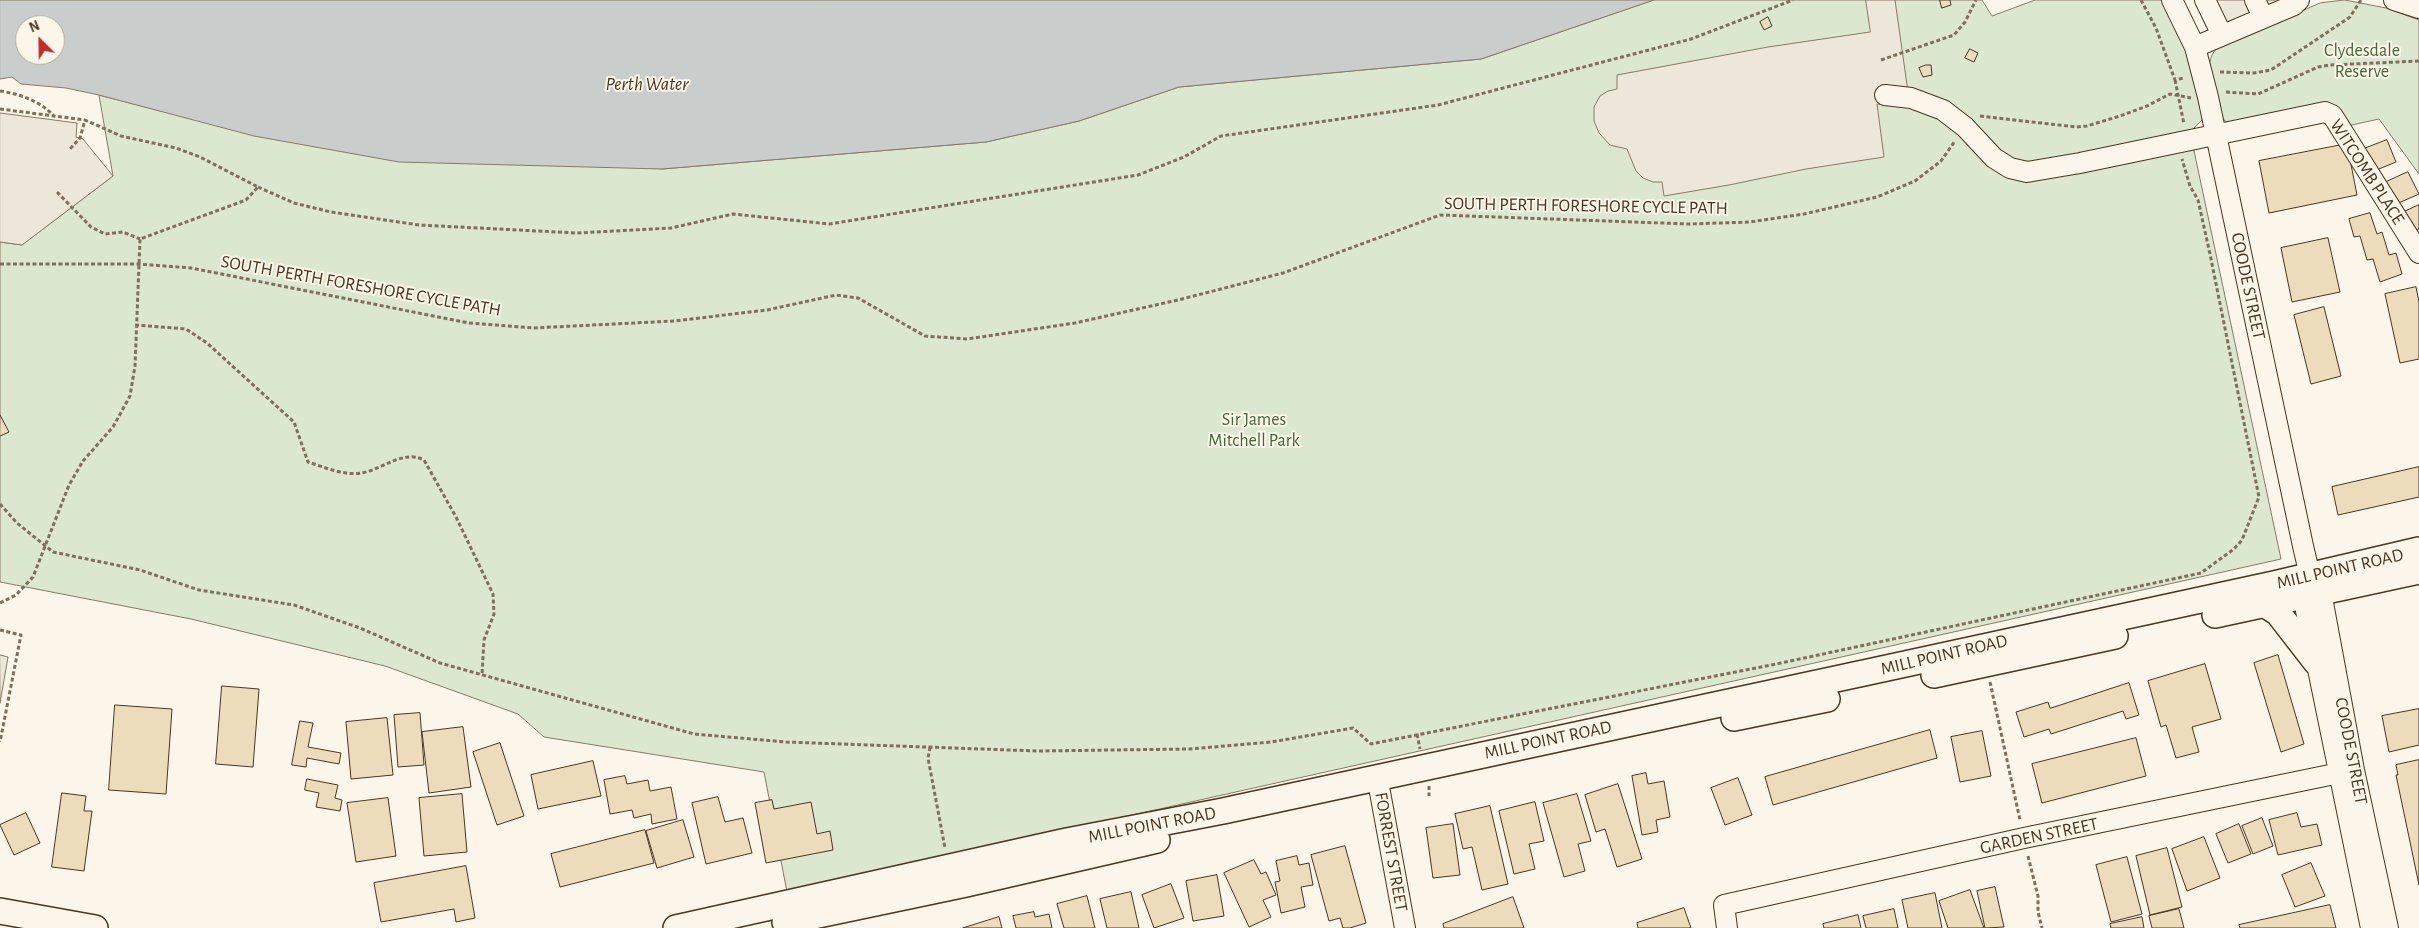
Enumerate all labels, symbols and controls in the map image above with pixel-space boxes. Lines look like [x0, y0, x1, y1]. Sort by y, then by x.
north arrow [15, 15, 65, 65]
text: N [27, 19, 42, 35]
park label: Clydesdale Reserve [2324, 40, 2400, 82]
water label: Perth Water [606, 73, 688, 95]
street label: WITCOMB PLACE [2325, 115, 2409, 229]
street label: SOUTH PERTH FORESHORE CYCLE PATH [1444, 193, 1728, 219]
street label: COODE STREET [2226, 231, 2270, 341]
street label: SOUTH PERTH FORESHORE CYCLE PATH [219, 251, 503, 321]
park label: Sir James Mitchell Park [1208, 409, 1300, 452]
street label: MILL POINT ROAD [2275, 544, 2405, 594]
street label: MILL POINT ROAD [1879, 630, 2009, 680]
street label: COODE STREET [2330, 696, 2372, 806]
street label: MILL POINT ROAD [1482, 716, 1614, 764]
street label: FORREST STREET [1370, 791, 1412, 913]
street label: MILL POINT ROAD [1086, 802, 1218, 848]
street label: GARDEN STREET [1978, 813, 2100, 859]

